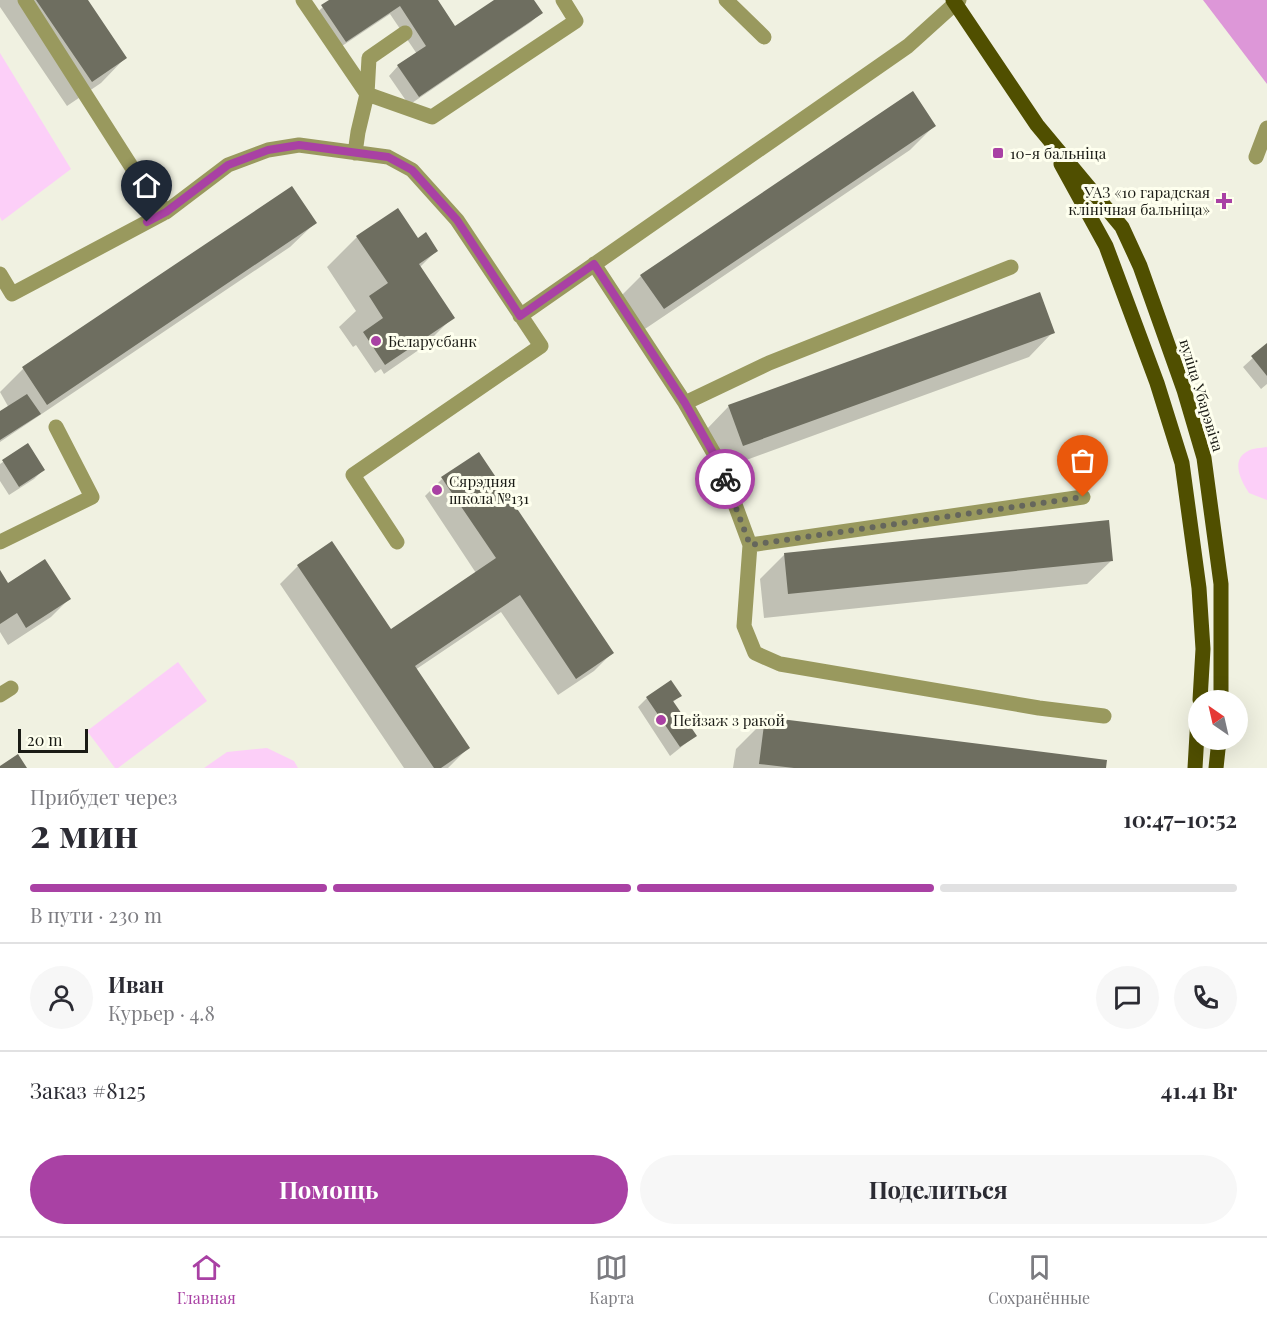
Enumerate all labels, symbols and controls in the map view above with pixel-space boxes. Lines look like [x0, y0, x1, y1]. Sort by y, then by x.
place label: 10-я бальніца [1010, 143, 1107, 163]
marker: 10-я бальніца [991, 146, 1005, 160]
pin [121, 160, 172, 222]
icon: home [130, 169, 163, 202]
place label: УАЗ «10 гарадская клінічная бальніца» [1068, 182, 1210, 219]
marker: УАЗ «10 гарадская клінічная бальніца» [1215, 192, 1233, 210]
place label: Беларусбанк [388, 331, 477, 351]
marker: Беларусбанк [369, 334, 383, 348]
street label: вуліца Убарэвіча [1175, 336, 1229, 454]
pin [1057, 435, 1108, 497]
icon: bag [1066, 444, 1099, 477]
courier [695, 449, 755, 509]
icon: bike [709, 463, 742, 496]
place label: Сярэдняя школа №131 [449, 471, 529, 508]
marker: Сярэдняя школа №131 [430, 483, 444, 497]
north arrow [1188, 690, 1248, 750]
map controls [1188, 690, 1248, 750]
place label: Пейзаж з ракой [673, 710, 785, 730]
marker: Пейзаж з ракой [654, 713, 668, 727]
scale bar [18, 726, 88, 754]
text: 20 m [27, 729, 62, 750]
text: Прибудет через [30, 783, 177, 810]
text: 10:47–10:52 [1123, 804, 1237, 834]
text: 2 мин [30, 806, 138, 858]
text: В пути · 230 m [30, 901, 162, 928]
button: person [30, 966, 93, 1029]
button: chat [1096, 966, 1159, 1029]
button: phone [1174, 966, 1237, 1029]
text: Иван [108, 969, 164, 999]
text: Курьер · 4.8 [108, 999, 215, 1026]
text: Заказ #8125 [30, 1075, 146, 1105]
text: 41.41 Br [1161, 1075, 1237, 1105]
button: Помощь [30, 1155, 628, 1224]
button: Поделиться [640, 1155, 1237, 1224]
tab: Главная [177, 1251, 236, 1308]
tab: Карта [589, 1251, 634, 1308]
tab: Сохранённые [988, 1251, 1090, 1308]

